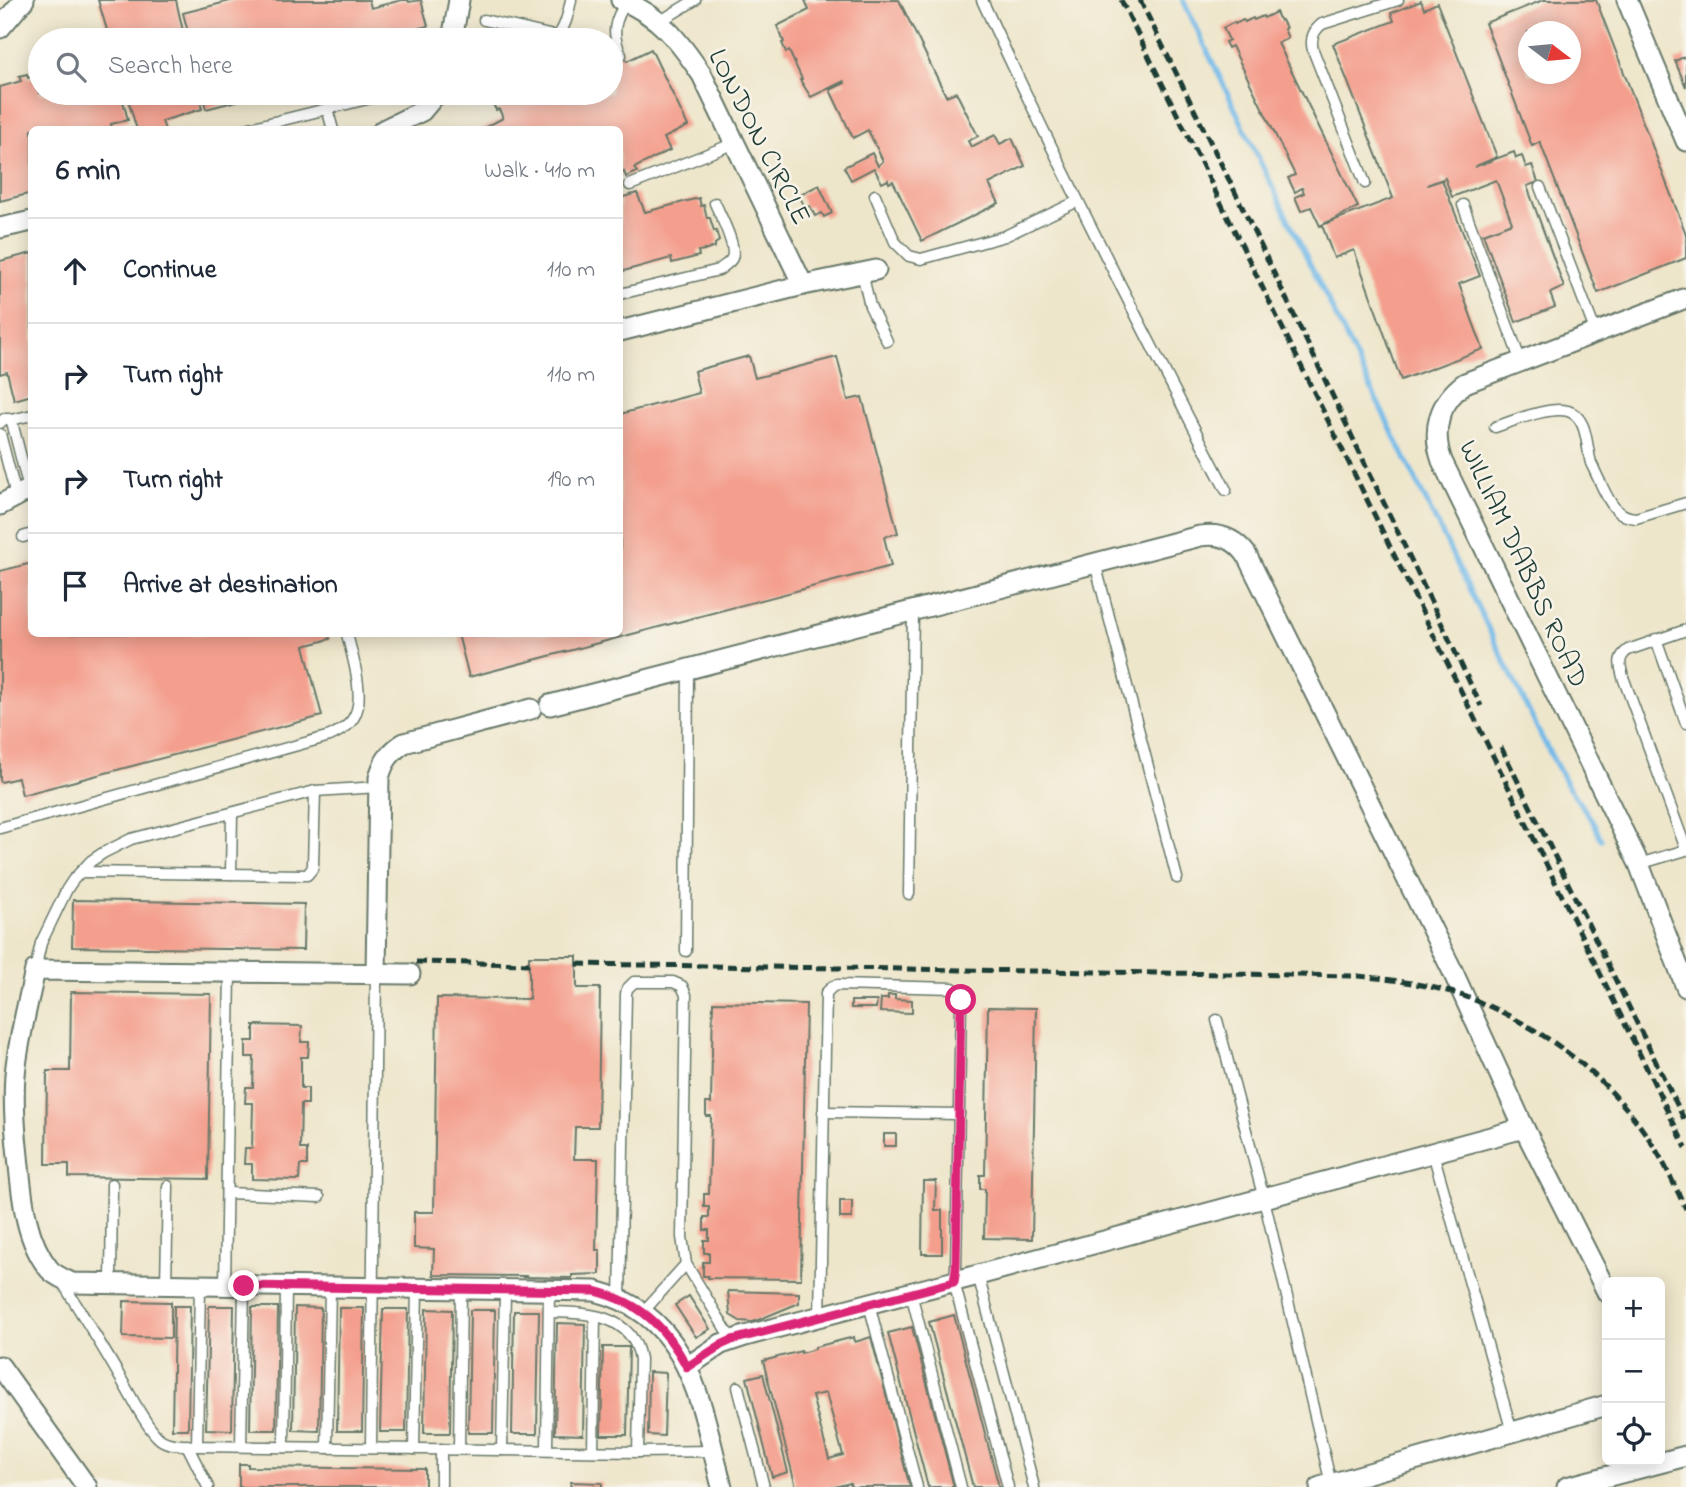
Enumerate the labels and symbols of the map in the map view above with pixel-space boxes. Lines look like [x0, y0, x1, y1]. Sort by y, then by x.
north arrow [1518, 21, 1581, 84]
street label: LONDON CIRCLE [696, 42, 820, 233]
street label: WILLIAM DABBS ROAD [1446, 434, 1597, 695]
route start [945, 984, 976, 1015]
route end [228, 1270, 259, 1301]

